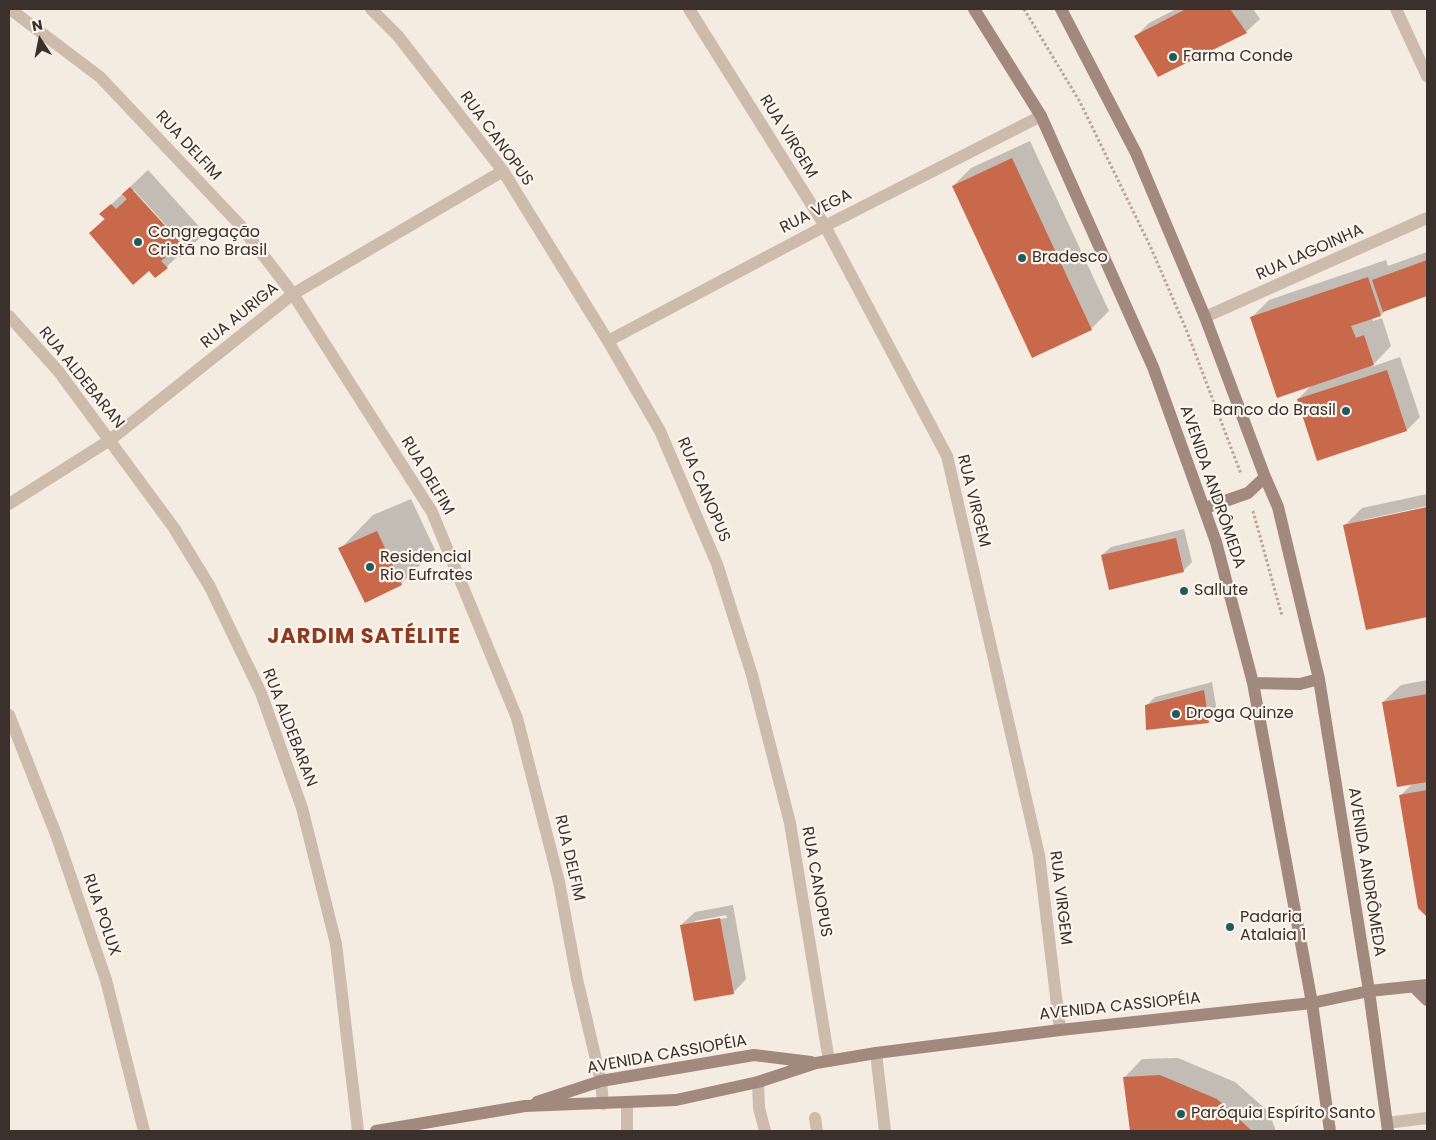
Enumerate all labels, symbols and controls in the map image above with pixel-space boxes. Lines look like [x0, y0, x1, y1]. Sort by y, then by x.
text: N [30, 14, 44, 36]
north arrow [15, 15, 65, 65]
place label: Farma Conde [1183, 47, 1293, 67]
marker: Farma Conde [1167, 51, 1179, 63]
street label: RUA CANOPUS [455, 88, 537, 190]
street label: RUA VIRGEM [755, 92, 821, 182]
street label: RUA DELFIM [151, 107, 225, 185]
street label: RUA VEGA [777, 186, 855, 238]
street label: RUA LAGOINHA [1253, 221, 1367, 285]
place label: Congregação Cristã no Brasil [148, 223, 267, 261]
marker: Congregação Cristã no Brasil [132, 236, 144, 248]
place label: Bradesco [1032, 248, 1108, 268]
marker: Bradesco [1016, 252, 1028, 264]
street label: RUA AURIGA [197, 279, 283, 353]
street label: RUA ALDEBARAN [34, 323, 128, 433]
place label: Banco do Brasil [1213, 401, 1336, 421]
street label: AVENIDA ANDRÔMEDA [1175, 403, 1249, 571]
marker: Banco do Brasil [1340, 405, 1352, 417]
street label: RUA DELFIM [396, 433, 458, 519]
street label: RUA CANOPUS [672, 435, 734, 545]
street label: RUA VIRGEM [952, 453, 994, 549]
place label: Residencial Rio Eufrates [380, 548, 473, 586]
marker: Residencial Rio Eufrates [364, 561, 376, 573]
place label: Sallute [1194, 581, 1248, 601]
marker: Sallute [1178, 585, 1190, 597]
district label: JARDIM SATÉLITE [265, 625, 463, 651]
street label: RUA ALDEBARAN [258, 666, 320, 790]
place label: Droga Quinze [1186, 704, 1294, 724]
marker: Droga Quinze [1170, 708, 1182, 720]
street label: AVENIDA ANDRÔMEDA [1343, 786, 1389, 958]
street label: RUA DELFIM [550, 813, 588, 903]
street label: RUA CANOPUS [797, 825, 835, 939]
street label: RUA VIRGEM [1045, 850, 1075, 946]
street label: RUA POLUX [78, 872, 124, 958]
place label: Padaria Atalaia 1 [1240, 908, 1306, 946]
marker: Padaria Atalaia 1 [1224, 921, 1236, 933]
street label: AVENIDA CASSIOPÉIA [1038, 989, 1202, 1025]
street label: AVENIDA CASSIOPÉIA [586, 1031, 748, 1079]
place label: Paróquia Espírito Santo [1191, 1104, 1375, 1124]
marker: Paróquia Espírito Santo [1175, 1108, 1187, 1120]

